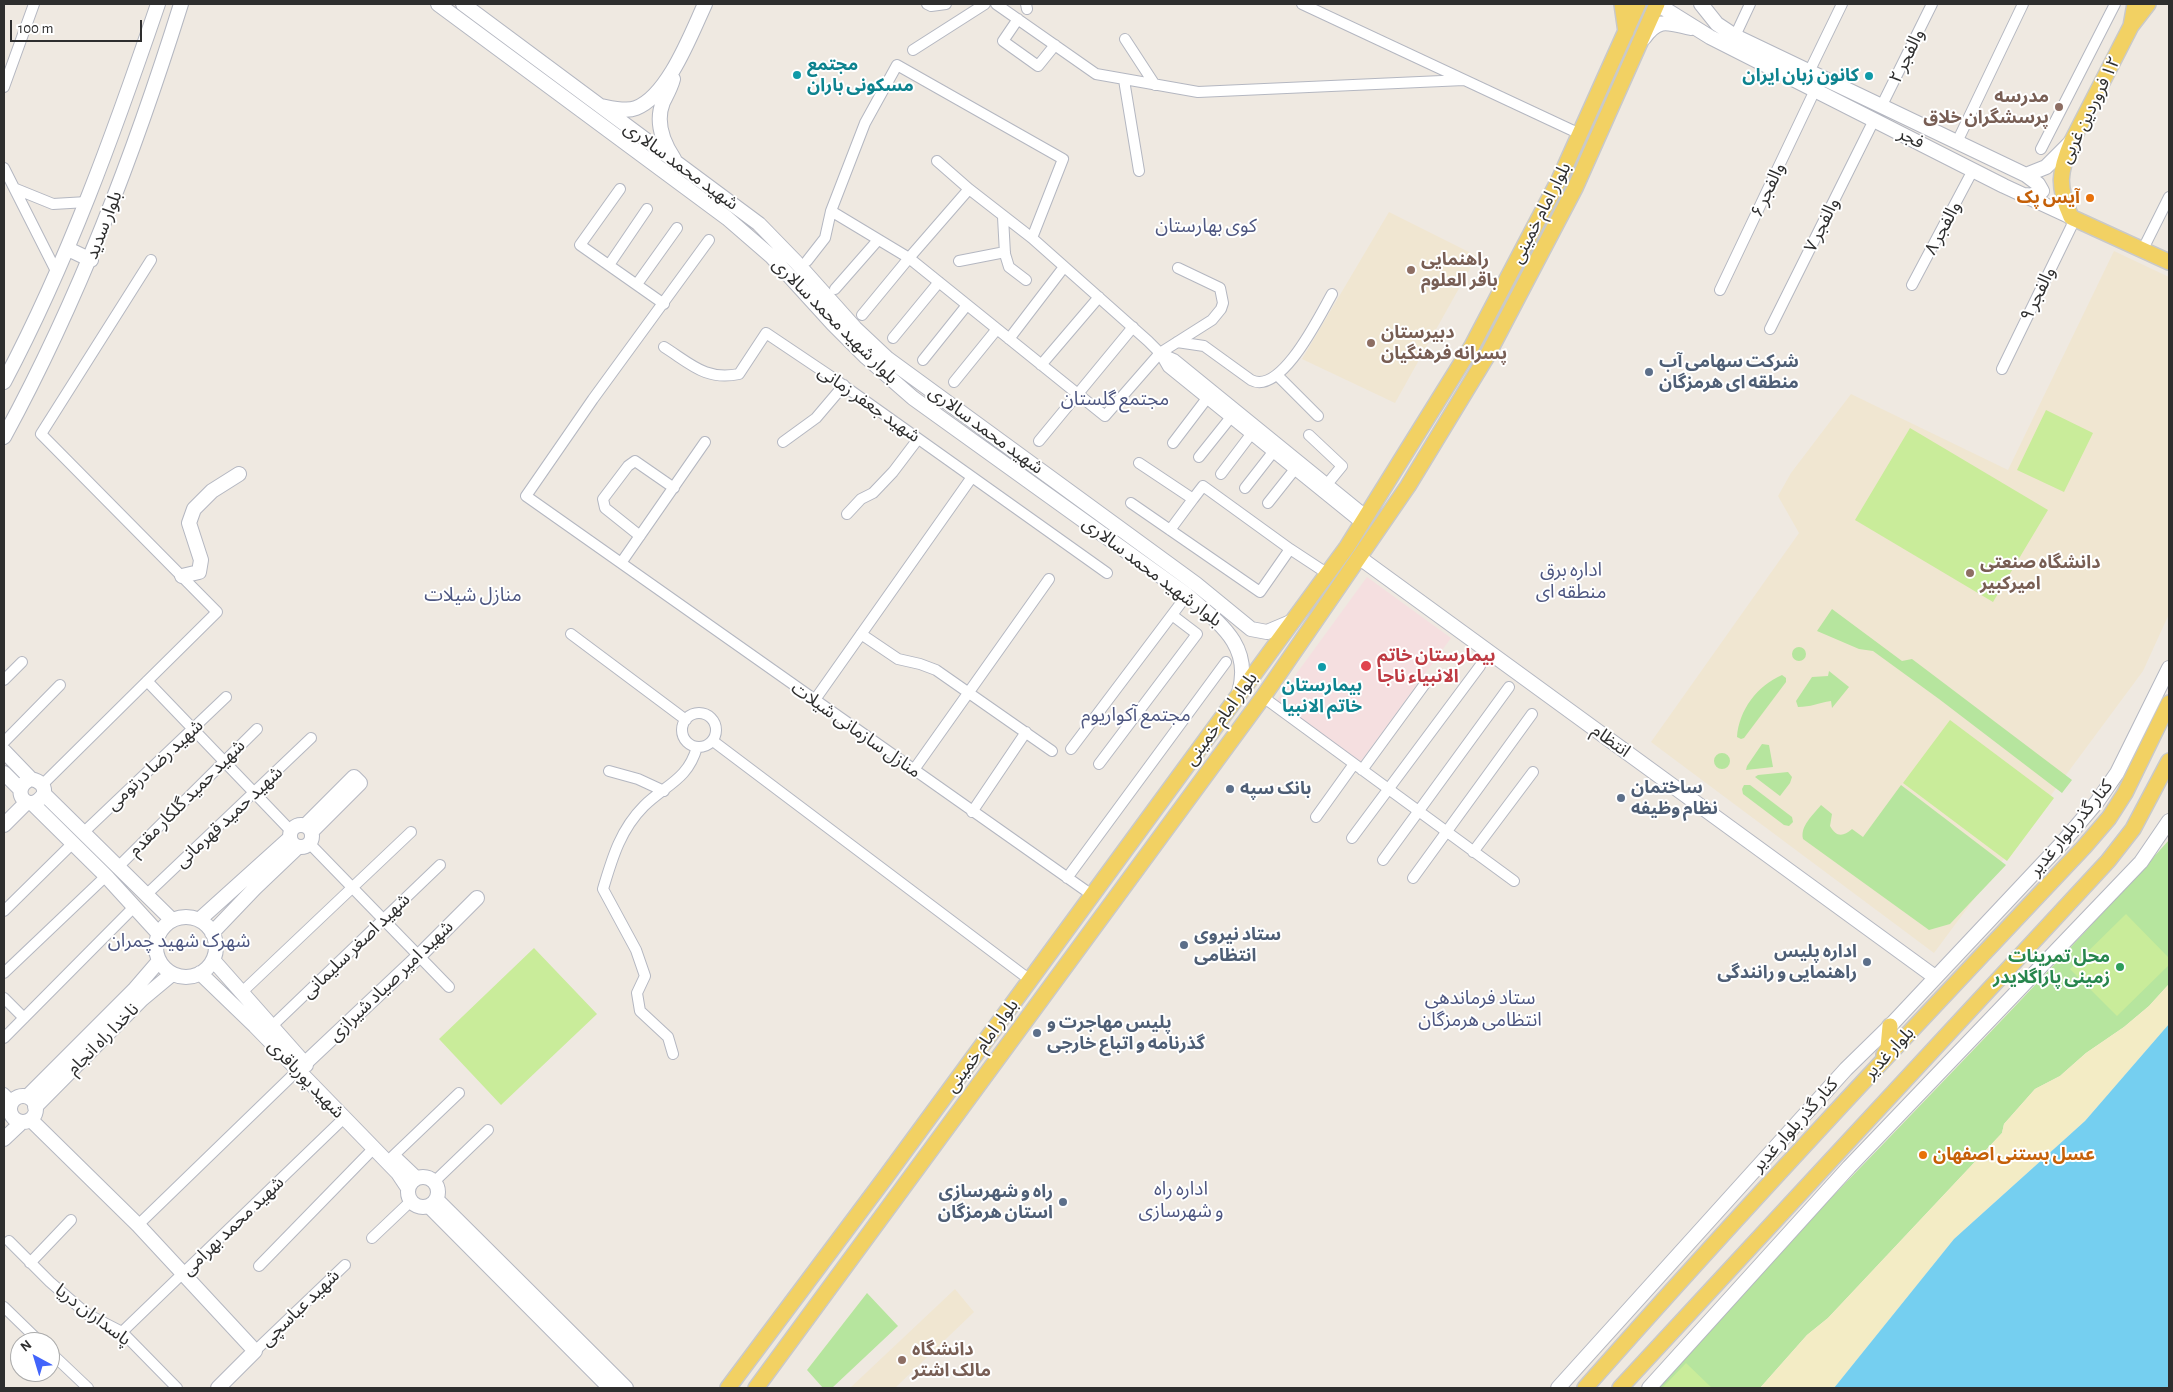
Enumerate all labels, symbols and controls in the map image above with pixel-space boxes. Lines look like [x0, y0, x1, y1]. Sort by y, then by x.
scale bar [12, 10, 145, 42]
text: 100 m [18, 21, 53, 36]
street label: والفجر ۲ [1885, 25, 1929, 87]
street label: ١٢ فروردین غربى [2055, 53, 2125, 167]
place label: مجتمع مسکونی باران [807, 54, 914, 96]
place label: کانون زبان ایران [1742, 65, 1859, 87]
marker: مجتمع مسکونی باران [791, 69, 803, 81]
marker: کانون زبان ایران [1863, 70, 1875, 82]
place label: مدرسه پرسشگران خلاق [1923, 86, 2049, 128]
marker: مدرسه پرسشگران خلاق [2053, 101, 2065, 113]
street label: شهید محمد سالاری [619, 117, 743, 215]
street label: فجر [1894, 122, 1928, 154]
street label: بلوار امام خمینی [1506, 159, 1576, 267]
street label: والفجر ۶ [1746, 159, 1790, 221]
place label: آیس پک [2016, 187, 2080, 209]
street label: بلوار سدید [81, 188, 127, 262]
marker: آیس پک [2084, 192, 2096, 204]
street label: والفجر ۷ [1800, 194, 1844, 256]
street label: والفجر ۸ [1920, 197, 1966, 259]
district label: کوی بهارستان [1155, 215, 1257, 237]
place label: راهنمایی باقر العلوم [1421, 249, 1498, 292]
street label: بلوار شهید محمد سالاری [768, 254, 902, 388]
street label: والفجر ۹ [2016, 263, 2060, 325]
marker: راهنمایی باقر العلوم [1405, 264, 1417, 276]
place label: دبیرستان پسرانه فرهنگیان [1381, 322, 1507, 364]
marker: دبیرستان پسرانه فرهنگیان [1365, 337, 1377, 349]
place label: شرکت سهامی آب منطقه ای هرمزگان [1659, 351, 1799, 394]
street label: شهید جعفر زمانی [814, 361, 924, 447]
marker: شرکت سهامی آب منطقه ای هرمزگان [1643, 366, 1655, 378]
street label: شهید محمد سالاری [924, 381, 1048, 479]
district label: مجتمع گلستان [1061, 388, 1169, 410]
street label: بلوار شهید محمد سالاری [1078, 512, 1226, 632]
place label: دانشگاه صنعتی امیرکبیر [1980, 552, 2100, 594]
district label: اداره برق منطقه ای [1536, 559, 1606, 603]
marker: دانشگاه صنعتی امیرکبیر [1964, 567, 1976, 579]
district label: منازل شیلات [424, 584, 522, 606]
place label: بیمارستان خاتم الانبیاء ناجا [1377, 645, 1495, 688]
marker: بیمارستان خاتم الانبیاء ناجا [1359, 659, 1373, 673]
marker: بیمارستان خاتم الانبیا [1316, 661, 1328, 673]
street label: بلوار امام خمینی [1180, 668, 1262, 770]
place label: بیمارستان خاتم الانبیا [1282, 675, 1362, 718]
street label: منازل سازمانی شیلات [787, 677, 925, 783]
district label: مجتمع آکواریوم [1081, 704, 1191, 726]
street label: شهید رضا درتومی [102, 715, 208, 815]
street label: انتظام [1587, 720, 1635, 762]
street label: شهید حمید گلکار مقدم [124, 735, 250, 861]
street label: شهید حمید قهرمانی [171, 762, 287, 872]
street label: کنار گذر بلوار غدیر [2025, 776, 2117, 880]
place label: ساختمان نظام وظیفه [1631, 777, 1718, 820]
place label: بانک سپه [1240, 778, 1311, 800]
marker: بانک سپه [1224, 783, 1236, 795]
marker: ساختمان نظام وظیفه [1615, 792, 1627, 804]
street label: شهید اصغر سلیمانی [297, 889, 415, 1003]
street label: شهید امیر صیاد شیرازی [324, 916, 458, 1046]
place label: ستاد نیروی انتظامی [1194, 924, 1281, 966]
district label: شهرک شهید چمران [108, 930, 250, 952]
marker: ستاد نیروی انتظامی [1178, 939, 1190, 951]
place label: اداره پلیس راهنمایی و رانندگی [1717, 941, 1857, 984]
place label: محل تمرینات زمینی پاراگلایدر [1993, 946, 2110, 989]
marker: اداره پلیس راهنمایی و رانندگی [1861, 956, 1873, 968]
marker: محل تمرینات زمینی پاراگلایدر [2114, 961, 2126, 973]
district label: ستاد فرماندهی انتظامی هرمزگان [1418, 987, 1542, 1031]
street label: بلوار امام خمینی [941, 995, 1023, 1097]
street label: ناخدا راه انجام [63, 999, 143, 1079]
place label: پلیس مهاجرت و گذرنامه و اتباع خارجى [1047, 1012, 1205, 1054]
street label: بلوار غدیر [1859, 1022, 1919, 1084]
marker: پلیس مهاجرت و گذرنامه و اتباع خارجى [1031, 1027, 1043, 1039]
street label: شهید پورباقری [263, 1035, 349, 1123]
street label: کنار گذر بلوار غدیر [1747, 1074, 1843, 1176]
place label: عسل بستنی اصفهان [1933, 1144, 2095, 1166]
marker: عسل بستنی اصفهان [1917, 1149, 1929, 1161]
street label: شهید محمد بهرامی [177, 1172, 289, 1280]
district label: اداره راه و شهرسازی [1139, 1178, 1223, 1222]
place label: راه و شهرسازی استان هرمزگان [938, 1181, 1053, 1224]
marker: راه و شهرسازی استان هرمزگان [1057, 1196, 1069, 1208]
street label: شهید عباسچی [256, 1265, 344, 1351]
street label: پاسداران دریا [51, 1279, 135, 1351]
north arrow [10, 1332, 60, 1382]
text: N [18, 1338, 34, 1355]
place label: دانشگاه مالک اشتر [912, 1339, 991, 1382]
marker: دانشگاه مالک اشتر [896, 1354, 908, 1366]

